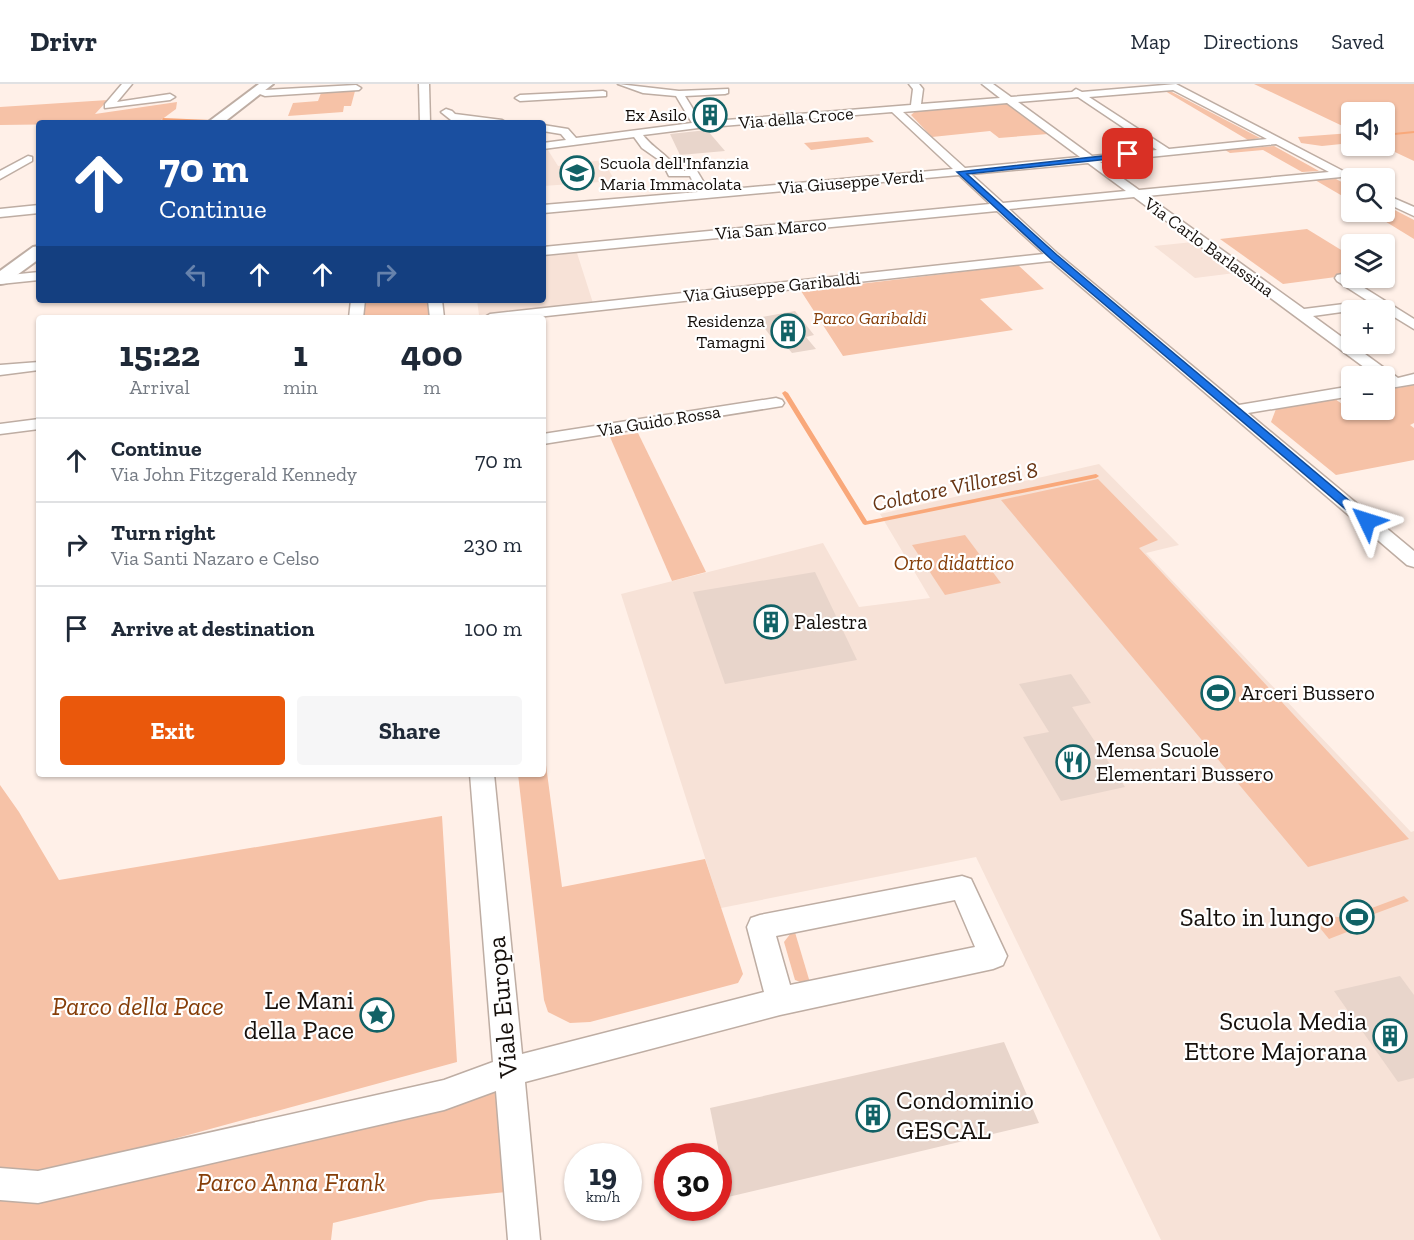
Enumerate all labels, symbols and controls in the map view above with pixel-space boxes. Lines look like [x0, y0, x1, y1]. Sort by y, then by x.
text: Drivr [30, 25, 97, 58]
text: Map [1131, 29, 1171, 54]
text: Directions [1204, 29, 1298, 54]
text: Saved [1331, 29, 1384, 54]
building icon: Ex Asilo [692, 97, 728, 133]
street label: Via della Croce [737, 102, 854, 134]
map controls [1341, 102, 1395, 420]
button: sound [1341, 102, 1395, 156]
place label: Ex Asilo [625, 104, 687, 126]
pin [1102, 128, 1153, 179]
icon: arrive [1111, 137, 1144, 170]
text: 70 m [159, 142, 249, 193]
icon: ahead [60, 144, 138, 222]
place label: Scuola dell'Infanzia Maria Immacolata [600, 152, 749, 195]
school or university icon: Scuola dell'Infanzia Maria Immacolata [559, 155, 595, 191]
street label: Via Giuseppe Verdi [776, 165, 925, 199]
button: search [1341, 168, 1395, 222]
street label: Via Carlo Barlassina [1139, 192, 1279, 302]
text: Continue [159, 193, 267, 225]
street label: Via San Marco [714, 213, 827, 245]
button: layers [1341, 234, 1395, 288]
icon: left [180, 258, 213, 291]
icon: ahead [243, 258, 276, 291]
icon: ahead [306, 258, 339, 291]
icon: right [369, 258, 402, 291]
street label: Via Giuseppe Garibaldi [682, 267, 861, 307]
button: + [1341, 300, 1395, 354]
park label: Parco Garibaldi [813, 307, 927, 329]
place label: Residenza Tamagni [687, 310, 765, 353]
building icon: Residenza Tamagni [770, 313, 806, 349]
text: 15:22 [119, 332, 200, 375]
text: 1 [293, 332, 308, 375]
text: 400 [401, 332, 463, 375]
button: − [1341, 366, 1395, 420]
text: Arrival [130, 375, 190, 399]
text: min [283, 375, 318, 399]
text: m [423, 375, 440, 399]
street label: Via Guido Rossa [595, 400, 722, 442]
text: Continue [111, 435, 202, 462]
icon: ahead [60, 444, 93, 477]
text: 70 m [475, 447, 522, 474]
water label: Colatore Villoresi 8 [870, 456, 1040, 517]
text: Via John Fitzgerald Kennedy [111, 462, 357, 486]
position arrow [1335, 489, 1399, 553]
text: Turn right [111, 519, 215, 546]
icon: right [60, 528, 93, 561]
text: 230 m [463, 531, 522, 558]
text: Via Santi Nazaro e Celso [111, 546, 319, 570]
park label: Orto didattico [894, 550, 1014, 575]
building icon: Palestra [753, 604, 789, 640]
place label: Palestra [794, 609, 867, 634]
icon: arrive [60, 612, 93, 645]
text: Arrive at destination [111, 615, 314, 642]
text: 100 m [464, 615, 522, 642]
sports icon: Arceri Bussero [1200, 675, 1236, 711]
place label: Arceri Bussero [1241, 680, 1375, 705]
button: Exit [60, 696, 285, 765]
button: Share [297, 696, 522, 765]
place label: Mensa Scuole Elementari Bussero [1096, 737, 1274, 786]
restaurant icon: Mensa Scuole Elementari Bussero [1055, 744, 1091, 780]
sports icon: Salto in lungo [1339, 899, 1375, 935]
place label: Salto in lungo [1180, 901, 1334, 933]
street label: Viale Europa [480, 934, 524, 1080]
place label: Le Mani della Pace [244, 984, 354, 1046]
park label: Parco della Pace [52, 990, 224, 1022]
place icon: Le Mani della Pace [359, 997, 395, 1033]
place label: Scuola Media Ettore Majorana [1184, 1005, 1367, 1067]
building icon: Scuola Media Ettore Majorana [1372, 1018, 1408, 1054]
place label: Condominio GESCAL [896, 1084, 1034, 1146]
building icon: Condominio GESCAL [855, 1097, 891, 1133]
speed limit sign: 30 [654, 1143, 732, 1221]
text: 19 [589, 1157, 617, 1193]
park label: Parco Anna Frank [197, 1166, 385, 1198]
text: km/h [586, 1188, 620, 1206]

